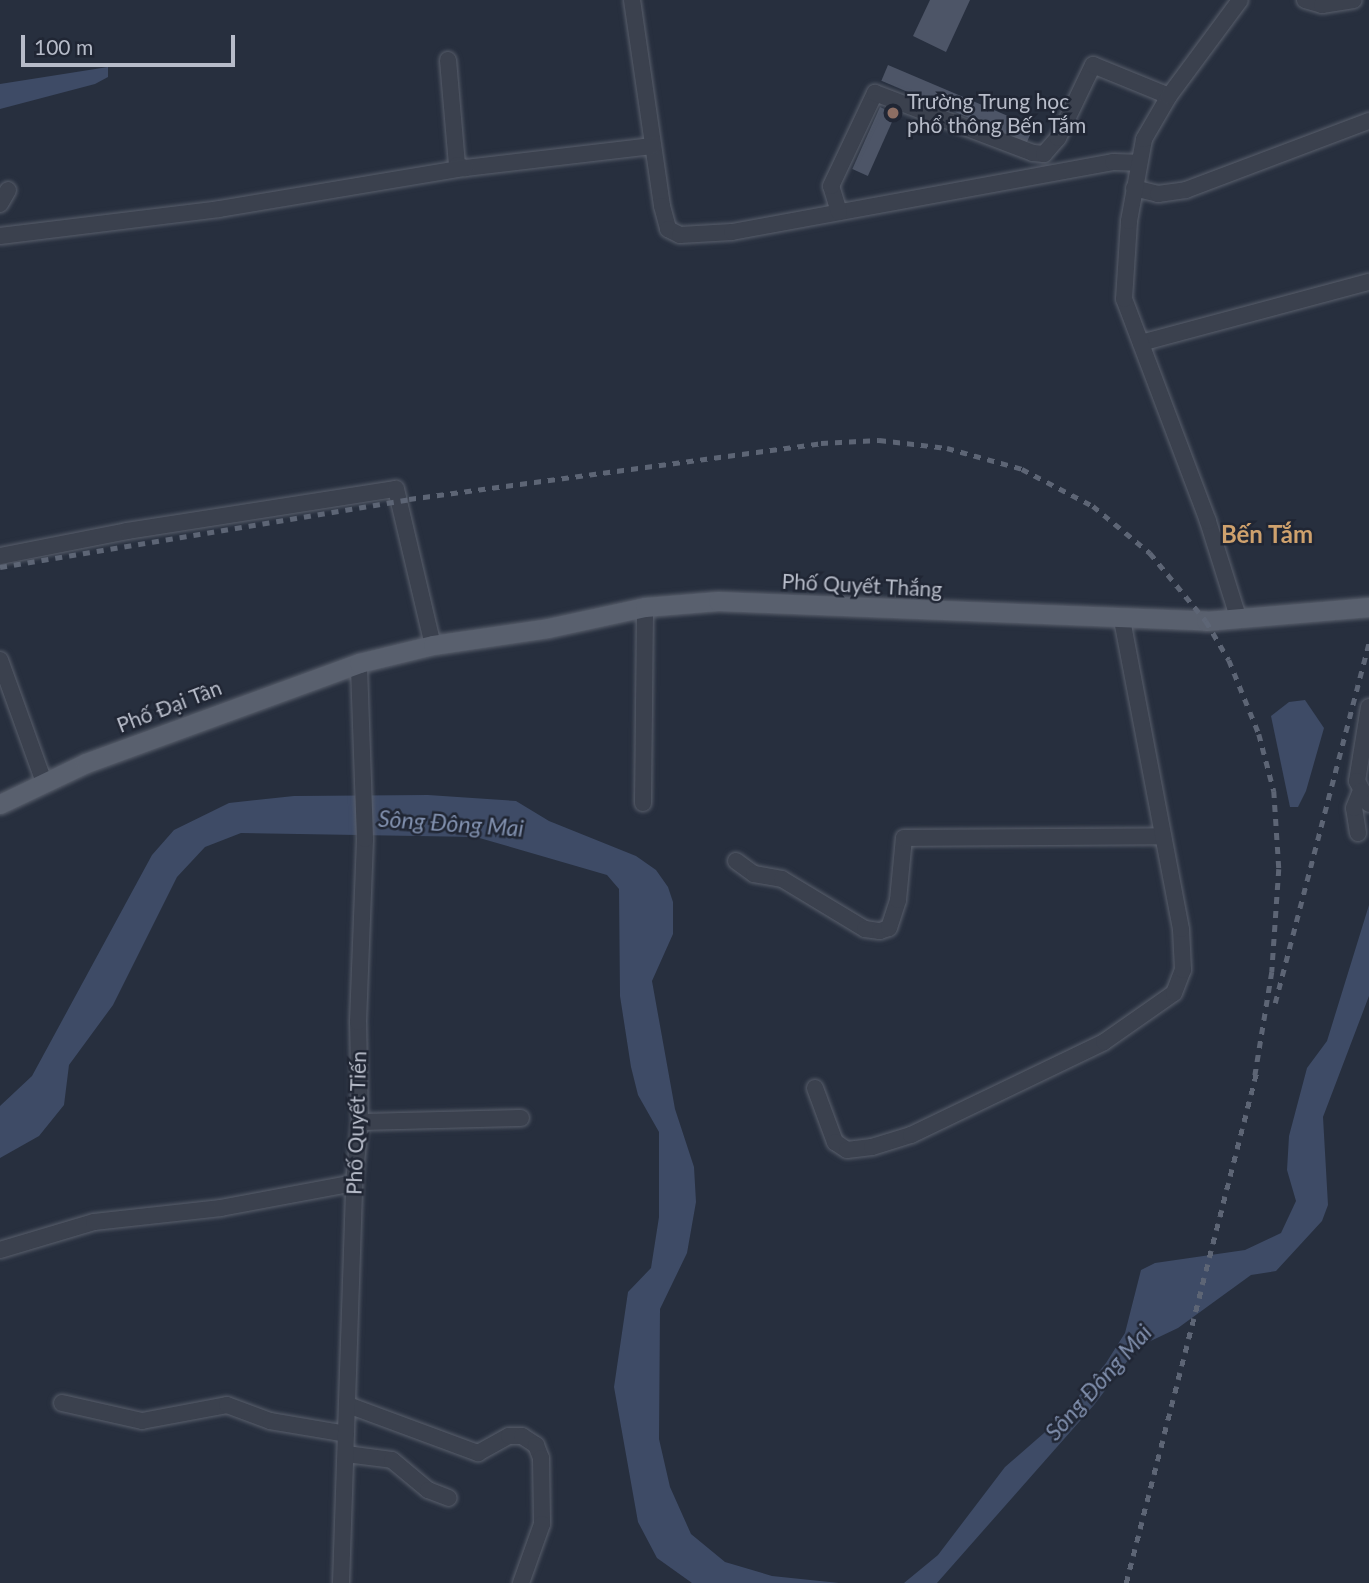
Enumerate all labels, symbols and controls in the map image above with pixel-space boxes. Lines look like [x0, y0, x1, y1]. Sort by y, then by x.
scale bar [24, 21, 238, 65]
text: 100 m [34, 34, 93, 59]
place label: Trường Trung học phổ thông Bến Tắm [907, 88, 1087, 138]
marker: Trường Trung học phổ thông Bến Tắm [885, 105, 901, 121]
district label: Bến Tắm [1221, 520, 1313, 548]
street label: Phố Quyết Thắng [781, 568, 943, 602]
street label: Phố Đại Tân [113, 674, 225, 738]
water label: Sông Đông Mai [377, 804, 525, 842]
street label: Phố Quyết Tiến [341, 1050, 371, 1196]
water label: Sông Đông Mai [1039, 1319, 1157, 1445]

